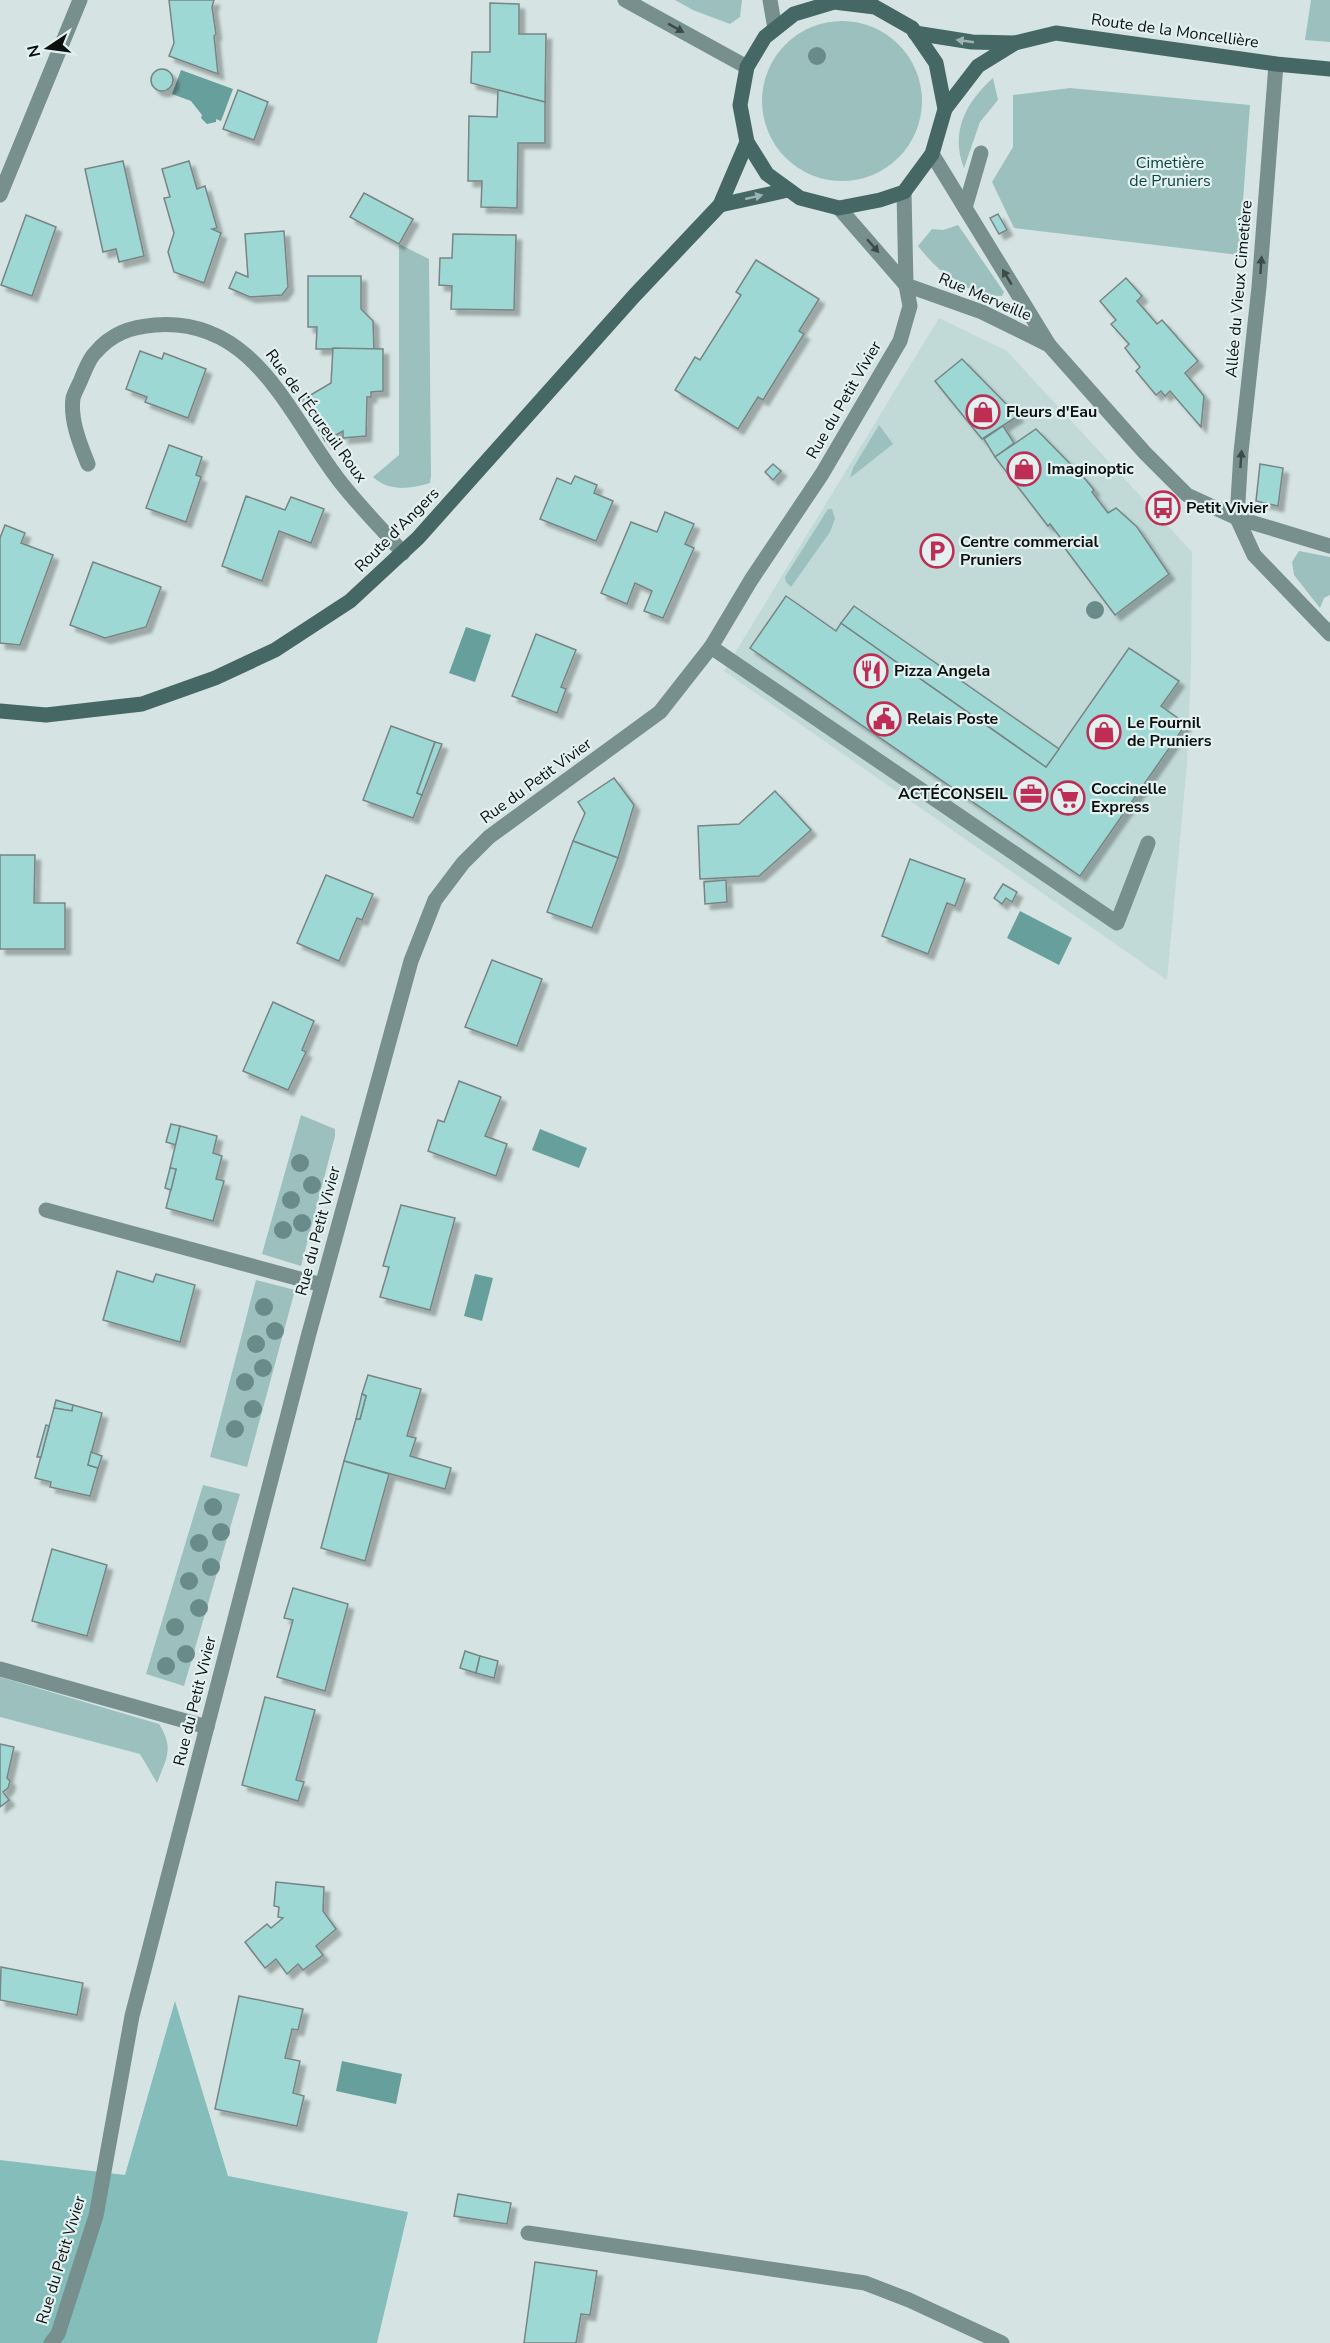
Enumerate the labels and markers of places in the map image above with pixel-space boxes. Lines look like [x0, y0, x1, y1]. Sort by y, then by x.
shop icon: Fleurs d'Eau [965, 394, 1001, 430]
place label: Fleurs d'Eau [1006, 401, 1097, 423]
shop icon: Imaginoptic [1006, 451, 1042, 487]
place label: Imaginoptic [1047, 458, 1134, 480]
bus stop icon: Petit Vivier [1145, 490, 1181, 526]
place label: Petit Vivier [1186, 497, 1269, 519]
place label: Centre commercial Pruniers [960, 531, 1099, 571]
parking icon: Centre commercial Pruniers [919, 533, 955, 569]
restaurant icon: Pizza Angela [853, 653, 889, 689]
place label: Pizza Angela [894, 660, 990, 682]
public building icon: Relais Poste [866, 701, 902, 737]
place label: Relais Poste [907, 708, 999, 730]
place label: Le Fournil de Pruniers [1127, 712, 1212, 752]
shop icon: Le Fournil de Pruniers [1086, 714, 1122, 750]
office icon: ACTÉCONSEIL [1013, 776, 1049, 812]
place label: Coccinelle Express [1091, 778, 1167, 818]
supermarket icon: Coccinelle Express [1050, 780, 1086, 816]
place label: ACTÉCONSEIL [898, 783, 1008, 805]

